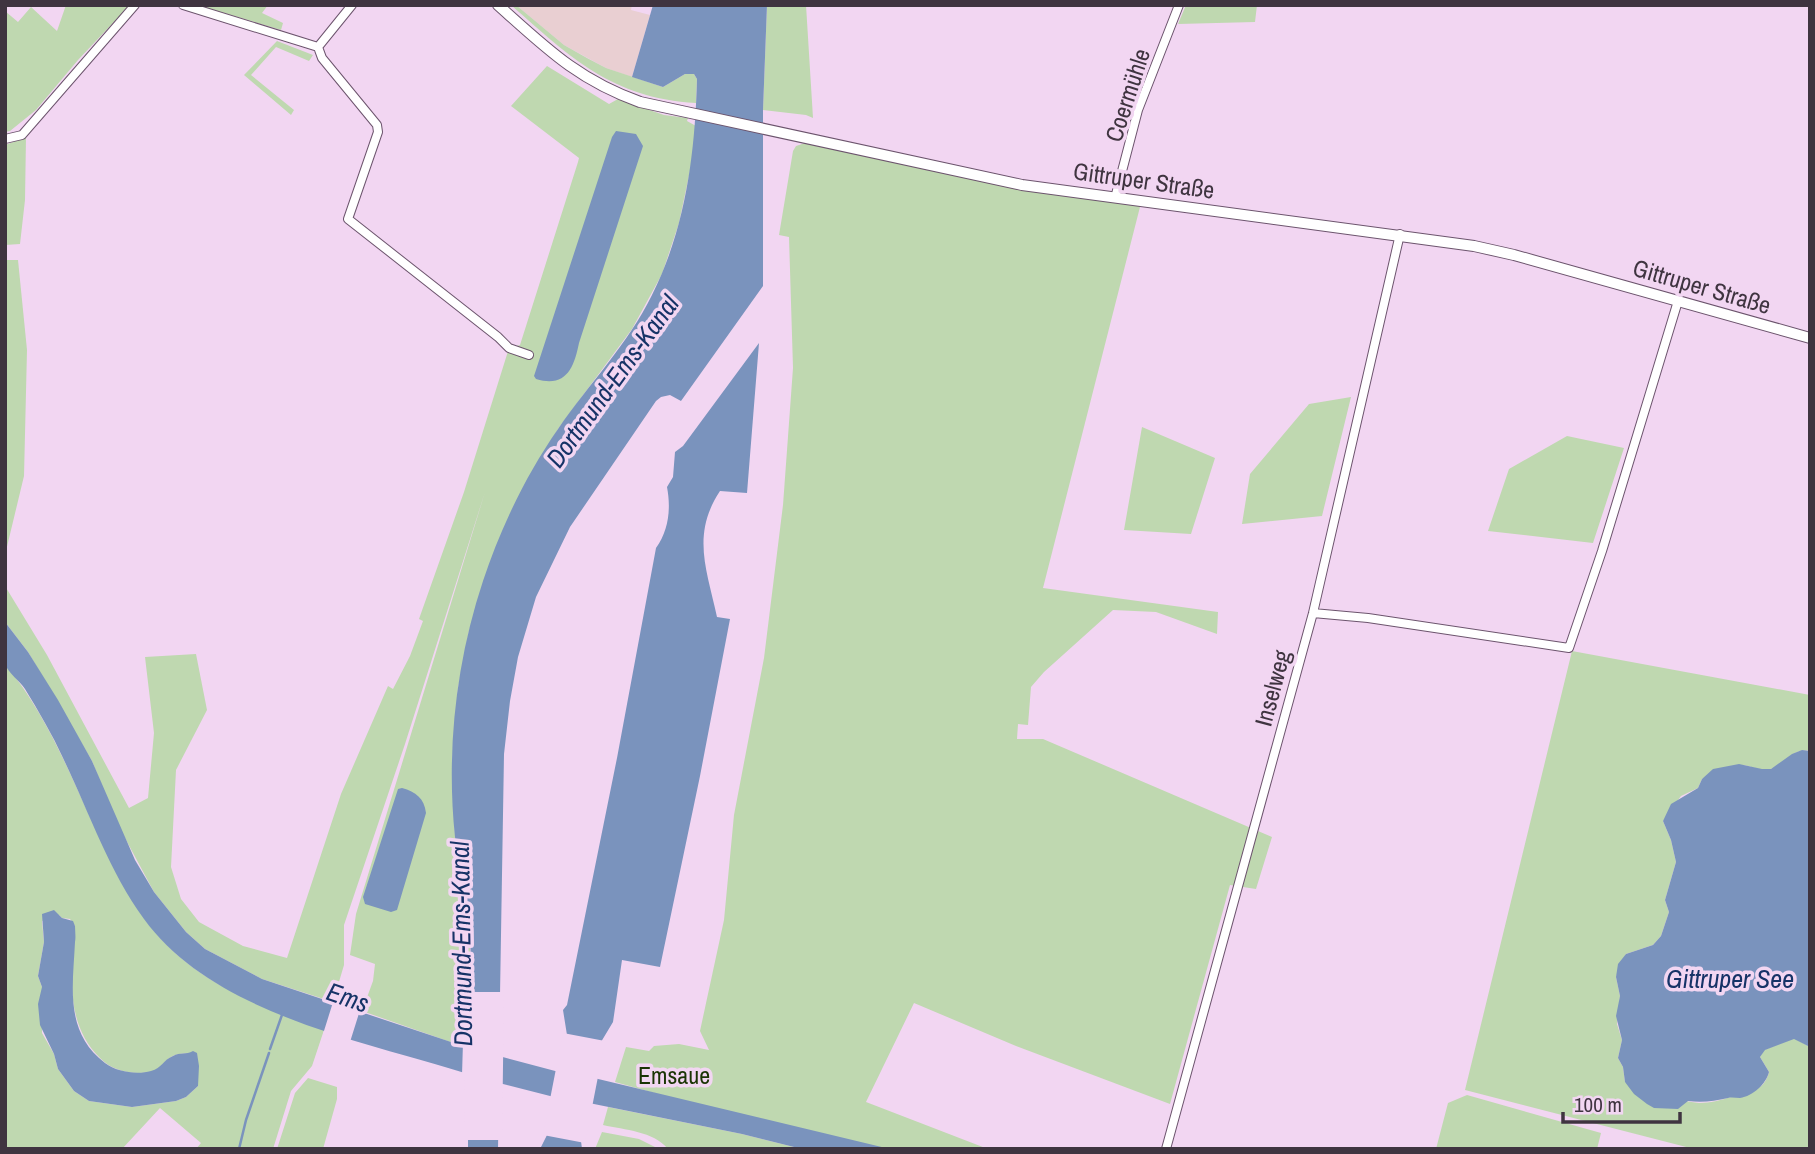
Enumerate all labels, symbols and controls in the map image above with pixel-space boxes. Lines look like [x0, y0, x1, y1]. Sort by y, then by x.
street label: Coermühle [1097, 44, 1157, 146]
street label: Gittruper Straße [1071, 154, 1217, 206]
street label: Gittruper Straße [1629, 251, 1775, 321]
water label: Dortmund-Ems-Kanal [538, 287, 687, 474]
street label: Inselweg [1246, 646, 1298, 730]
water label: Dortmund-Ems-Kanal [442, 840, 480, 1047]
water label: Gittruper See [1666, 961, 1794, 996]
water label: Ems [322, 974, 374, 1020]
park label: Emsaue [638, 1059, 710, 1091]
scale bar [1563, 1080, 1680, 1124]
text: 100 m [1574, 1090, 1622, 1119]

